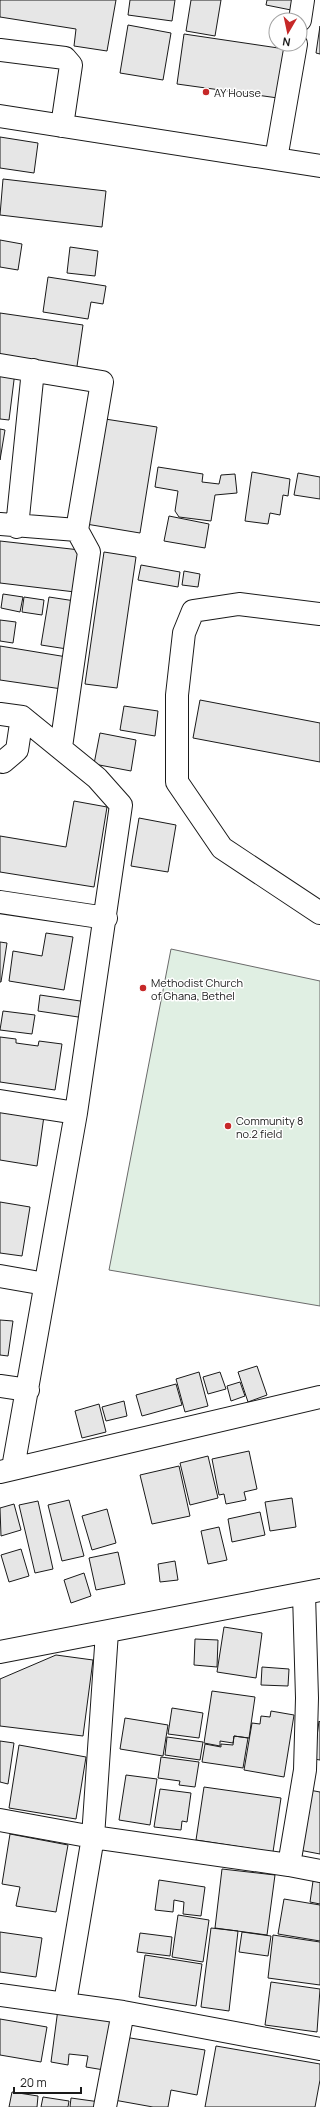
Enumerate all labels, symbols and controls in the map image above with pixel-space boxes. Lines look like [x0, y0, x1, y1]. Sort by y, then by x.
north arrow [268, 12, 308, 52]
text: N [281, 34, 291, 50]
place label: AY House [214, 85, 262, 100]
marker: AY House [201, 87, 211, 97]
place label: Methodist Church of Ghana, Bethel [151, 975, 243, 1003]
marker: Methodist Church of Ghana, Bethel [138, 983, 148, 993]
place label: Community 8 no.2 field [236, 1113, 303, 1141]
marker: Community 8 no.2 field [223, 1121, 233, 1131]
scale bar [14, 2069, 81, 2095]
text: 20 m [20, 2074, 47, 2091]

